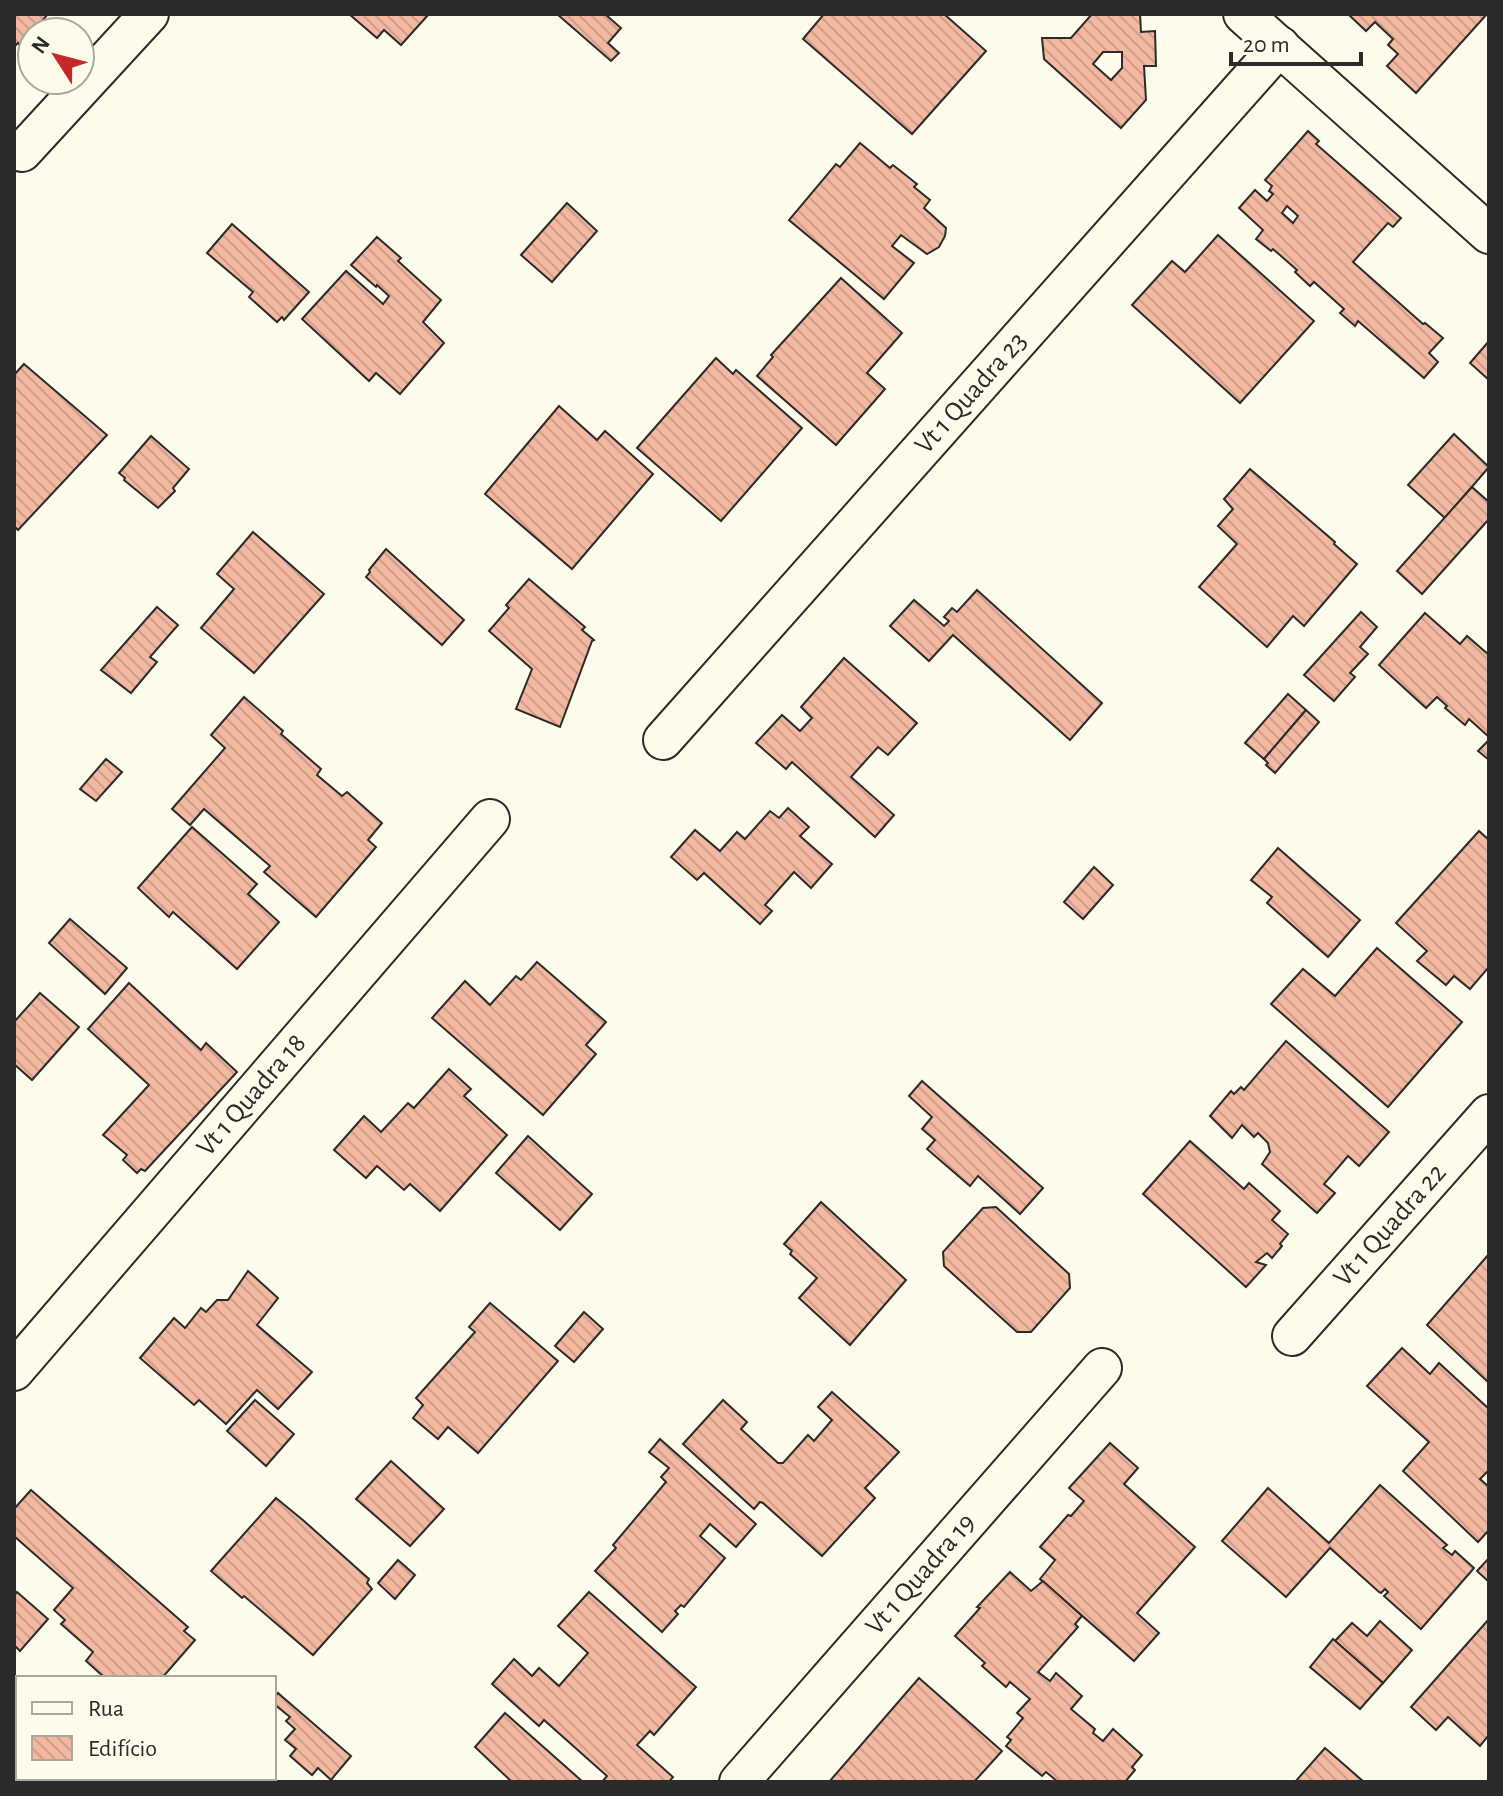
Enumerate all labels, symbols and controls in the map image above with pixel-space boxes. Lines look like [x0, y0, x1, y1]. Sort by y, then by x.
north arrow [16, 16, 96, 96]
scale bar [1231, 16, 1361, 66]
text: N [27, 32, 54, 57]
text: 20 m [1243, 33, 1290, 57]
street label: Vt 1 Quadra 23 [910, 327, 1032, 460]
street label: Vt 1 Quadra 18 [192, 1029, 312, 1162]
street label: Vt 1 Quadra 22 [1329, 1159, 1452, 1292]
street label: Vt 1 Quadra 19 [861, 1508, 981, 1640]
legend [16, 1676, 276, 1780]
text: Rua [88, 1697, 124, 1721]
text: Edifício [88, 1737, 157, 1761]

